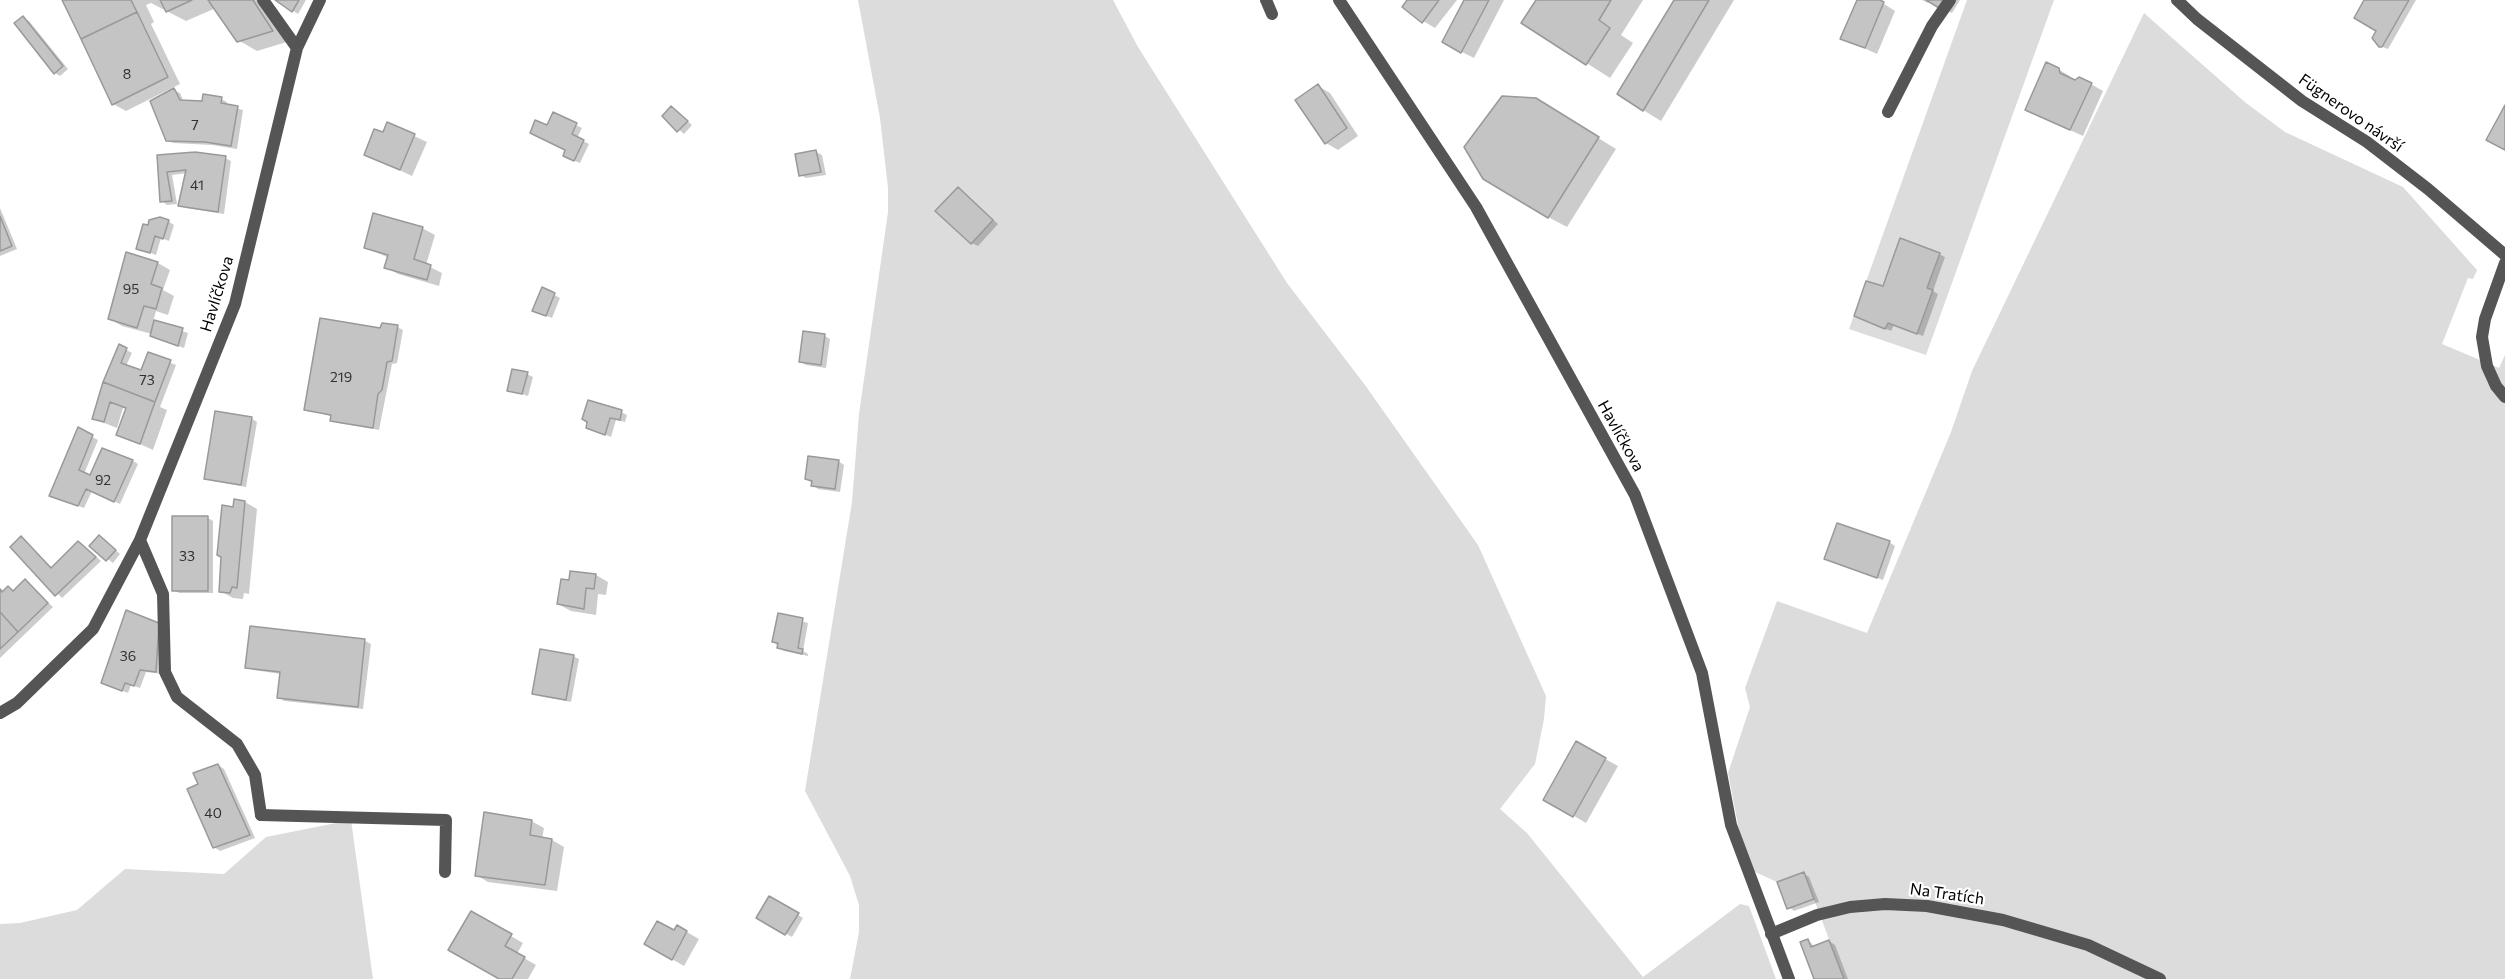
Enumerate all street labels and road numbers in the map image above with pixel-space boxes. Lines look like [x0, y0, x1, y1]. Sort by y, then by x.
street label: Fügnerovo návrší [2295, 70, 2407, 156]
street label: Havlíčkova [196, 254, 238, 334]
street label: Havlíčkova [1594, 397, 1648, 475]
street label: Na Tratích [1909, 879, 1985, 909]

